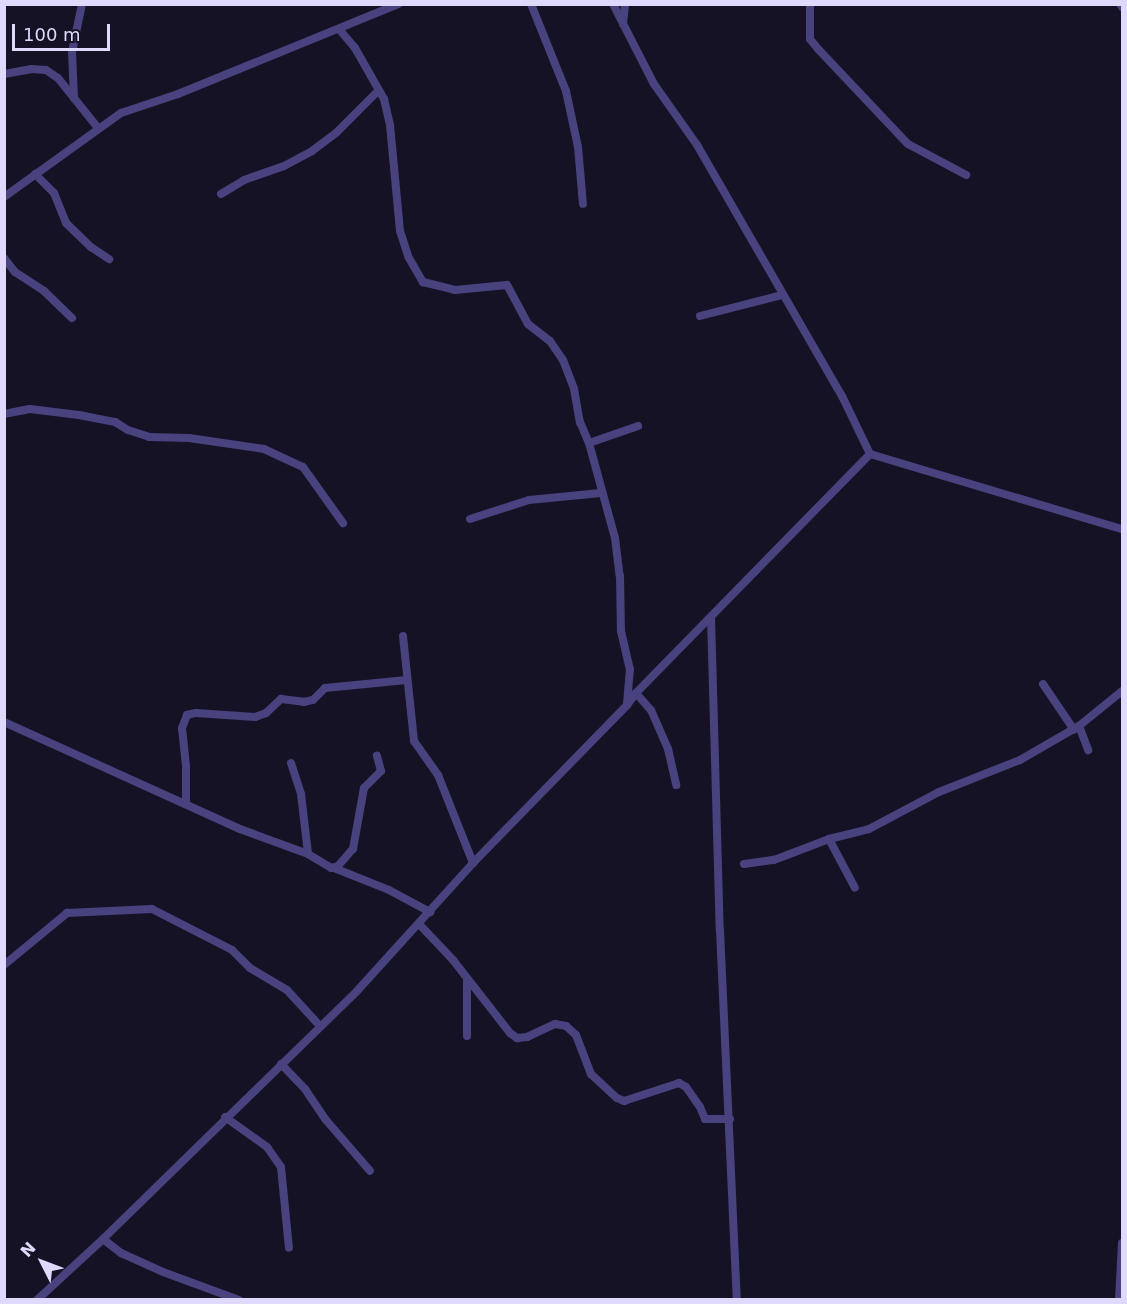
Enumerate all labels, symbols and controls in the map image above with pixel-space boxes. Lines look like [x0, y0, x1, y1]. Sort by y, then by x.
scale bar [15, 12, 112, 50]
text: 100 m [23, 24, 81, 45]
north arrow [12, 1232, 72, 1292]
text: N [17, 1238, 40, 1261]

